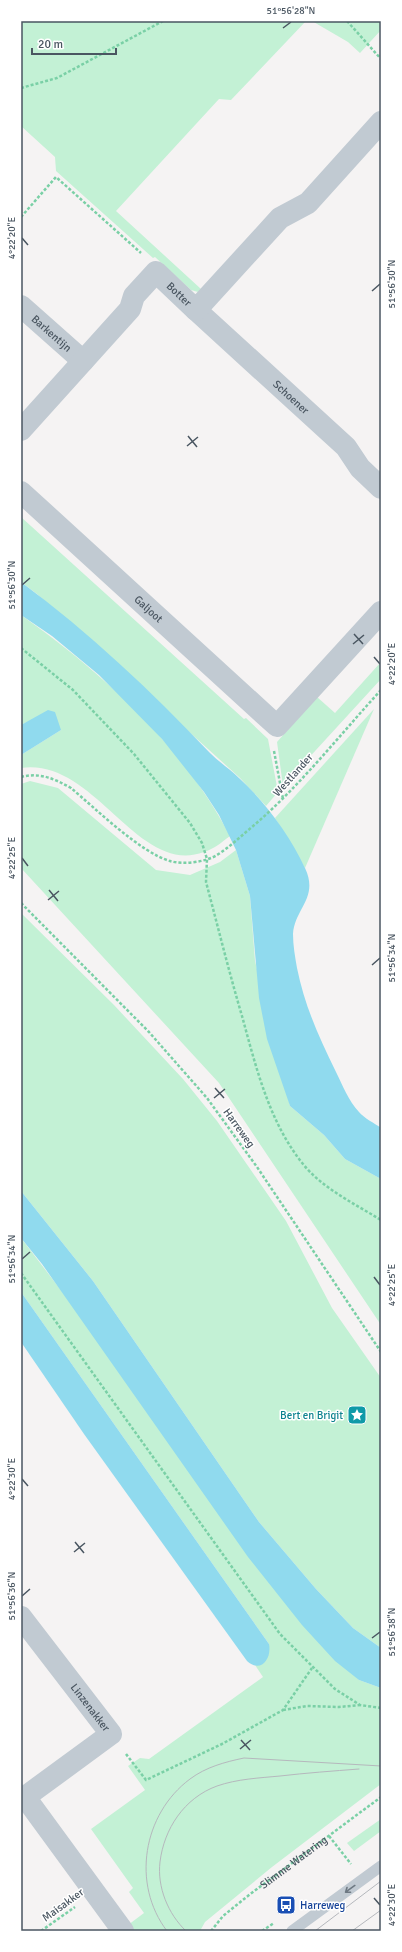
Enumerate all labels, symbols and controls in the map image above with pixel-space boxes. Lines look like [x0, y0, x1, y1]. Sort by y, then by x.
text: 51°56'28"N [267, 5, 315, 17]
scale bar [32, 30, 116, 56]
text: 20 m [38, 37, 63, 52]
text: 4°22'20"E [6, 217, 18, 259]
text: 51°56'30"N [386, 260, 398, 308]
street label: Botter [164, 279, 194, 309]
street label: Barkentijn [29, 312, 74, 354]
street label: Schoener [271, 377, 312, 417]
text: 51°56'30"N [6, 561, 18, 609]
street label: Galjoot [132, 592, 166, 625]
text: 4°22'20"E [386, 643, 398, 685]
street label: Westlander [270, 751, 316, 799]
text: 4°22'25"E [6, 837, 18, 879]
text: 51°56'34"N [386, 934, 398, 982]
street label: Harreweg [220, 1106, 258, 1150]
text: 51°56'34"N [6, 1235, 18, 1283]
text: 4°22'25"E [386, 1264, 398, 1306]
place icon: Bert en Brigit [346, 1404, 368, 1426]
place label: Bert en Brigit [280, 1409, 343, 1422]
text: 4°22'30"E [6, 1458, 18, 1500]
text: 51°56'36"N [6, 1572, 18, 1620]
text: 51°56'38"N [386, 1608, 398, 1656]
street label: Linzenakker [68, 1681, 113, 1734]
street label: Slimme Watering [257, 1833, 330, 1891]
text: 4°22'30"E [386, 1884, 398, 1926]
one-way arrow [344, 1885, 355, 1893]
street label: Maisakker [40, 1886, 86, 1924]
bus stop icon: Harreweg [275, 1894, 297, 1916]
place label: Harreweg [300, 1899, 346, 1912]

